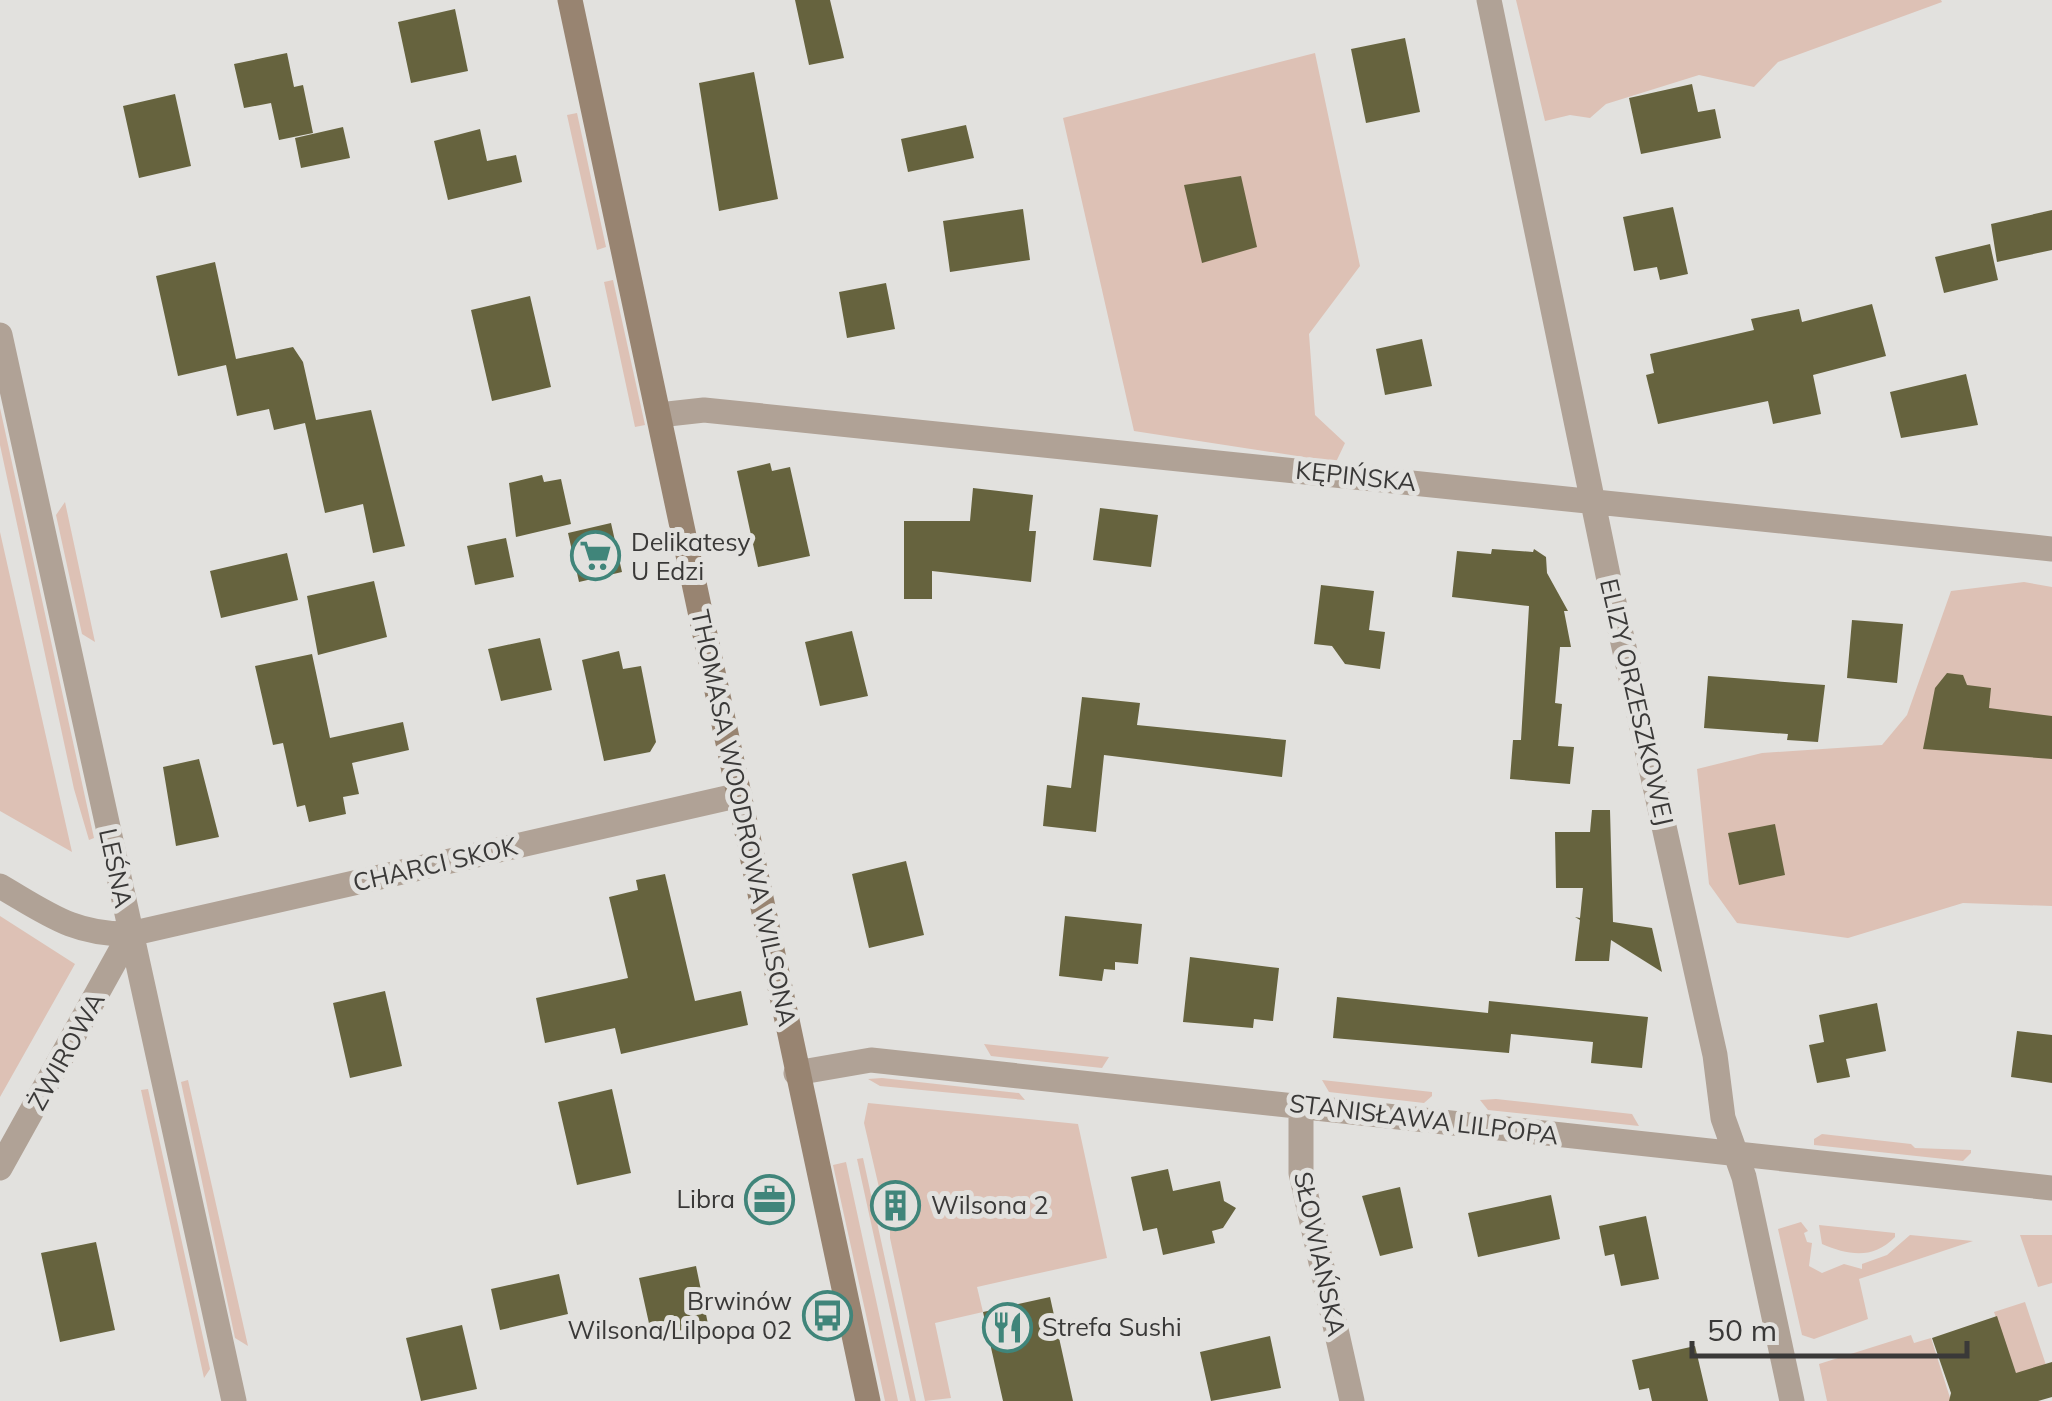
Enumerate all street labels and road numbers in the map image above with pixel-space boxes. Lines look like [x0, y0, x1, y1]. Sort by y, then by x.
street label: KĘPIŃSKA [1294, 454, 1418, 497]
street label: ELIZY ORZESZKOWEJ [1594, 575, 1681, 828]
street label: THOMASA WOODROWA WILSONA [685, 607, 804, 1029]
street label: LEŚNA [93, 825, 140, 911]
street label: CHARCI SKOK [350, 829, 521, 897]
street label: ŻWIROWA [21, 986, 111, 1115]
street label: STANISŁAWA LILPOPA [1288, 1087, 1560, 1150]
street label: SŁOWIAŃSKA [1288, 1169, 1353, 1339]

